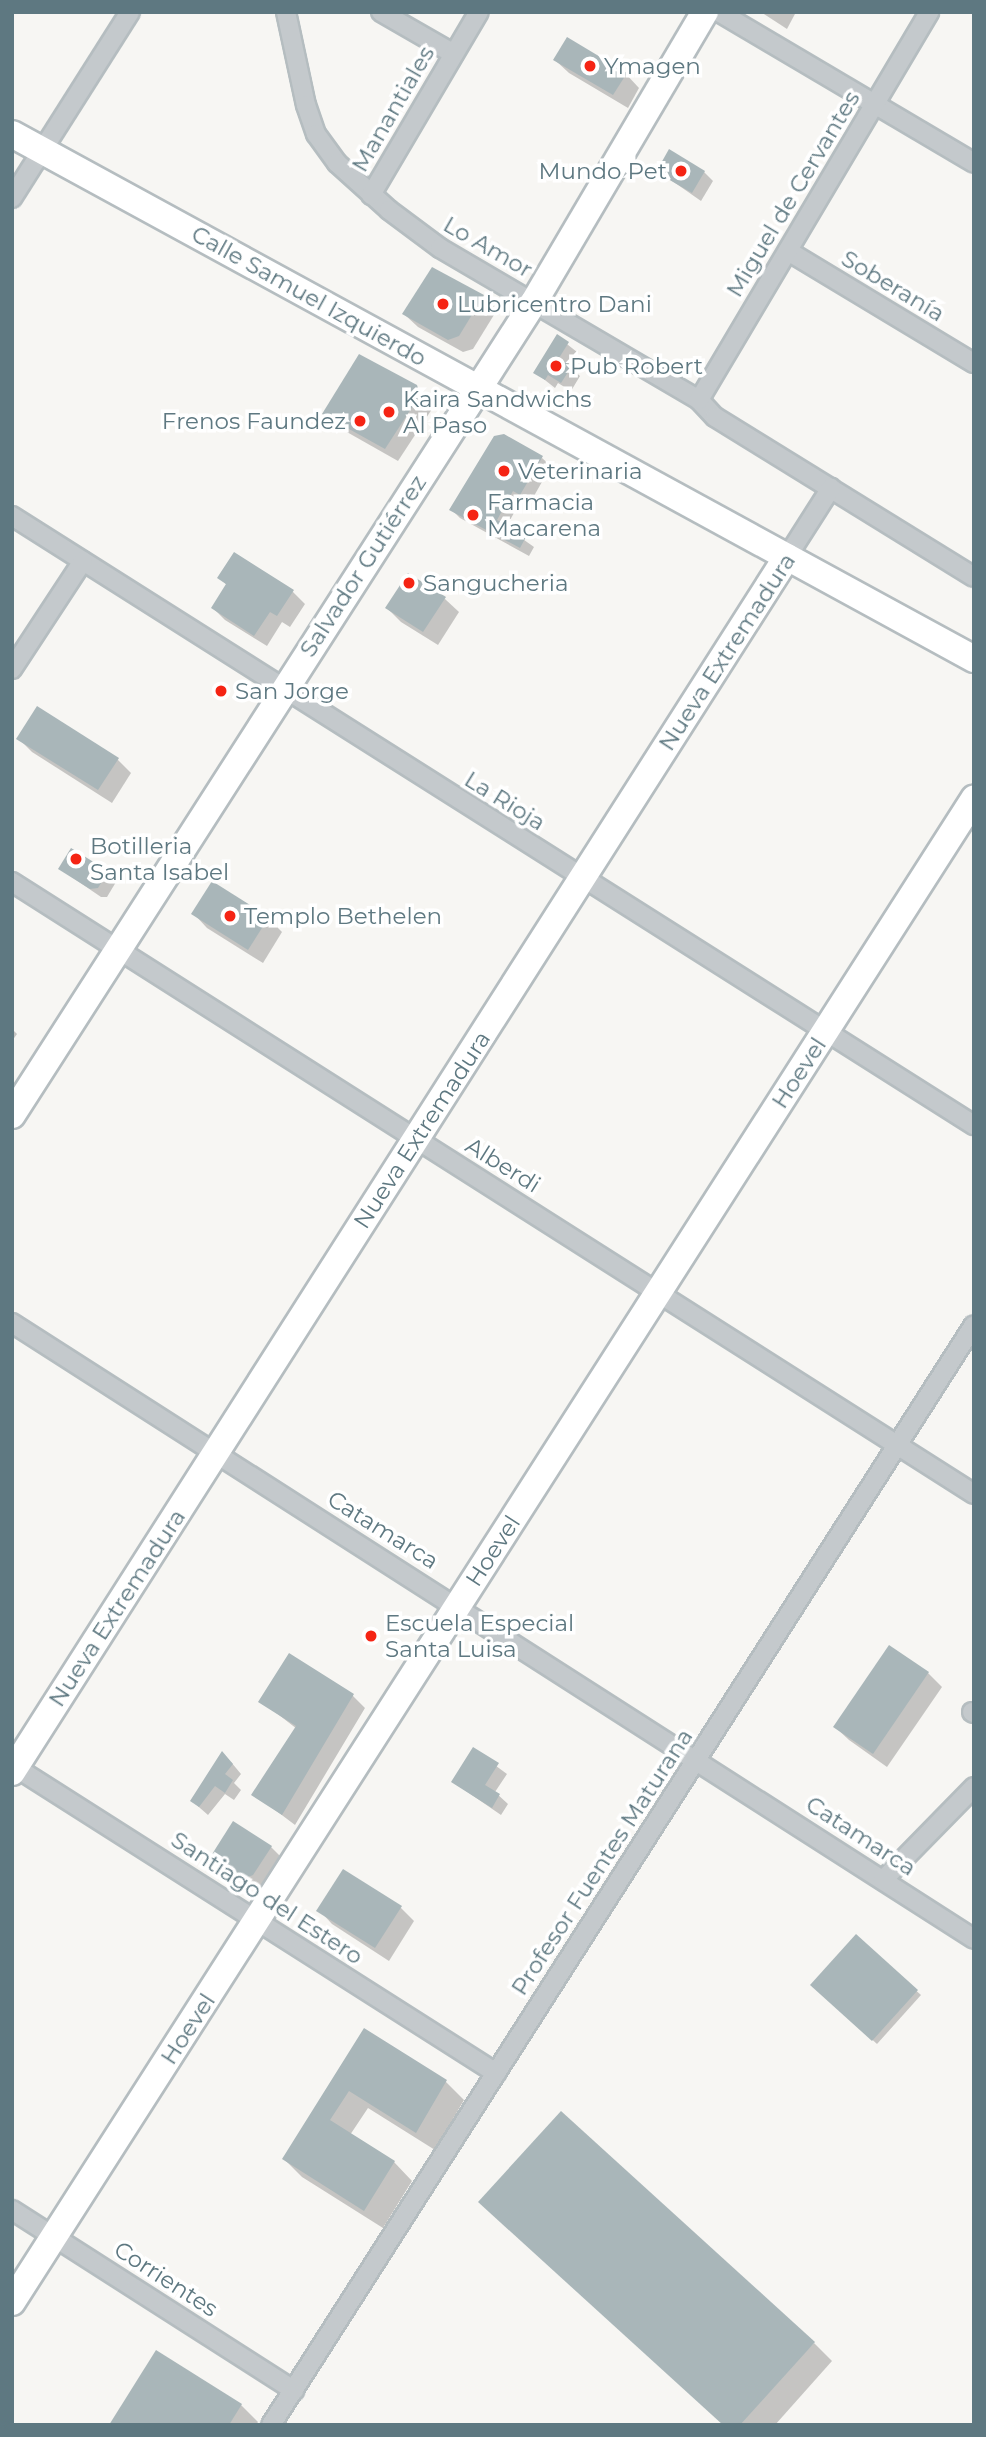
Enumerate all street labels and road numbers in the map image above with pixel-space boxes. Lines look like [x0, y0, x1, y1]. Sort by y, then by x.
street label: Manantiales [346, 41, 440, 177]
street label: Miguel de Cervantes [721, 86, 865, 302]
street label: Lo Amor [439, 210, 537, 284]
street label: Calle Samuel Izquierdo [187, 220, 431, 372]
street label: Soberanía [837, 245, 949, 327]
street label: Salvador Gutiérrez [294, 470, 432, 662]
street label: Nueva Extremadura [653, 548, 801, 756]
street label: La Rioja [459, 765, 551, 837]
street label: Nueva Extremadura [348, 1026, 496, 1234]
street label: Hoevel [766, 1032, 832, 1114]
street label: Alberdi [461, 1131, 545, 1199]
street label: Catamarca [322, 1485, 444, 1575]
street label: Nueva Extremadura [43, 1504, 191, 1712]
street label: Hoevel [460, 1510, 526, 1592]
street label: Profesor Fuentes Maturana [505, 1724, 699, 2000]
street label: Catamarca [801, 1790, 921, 1882]
street label: Santiago del Estero [166, 1826, 368, 1970]
street label: Hoevel [155, 1988, 221, 2070]
street label: Corrientes [109, 2235, 223, 2323]

